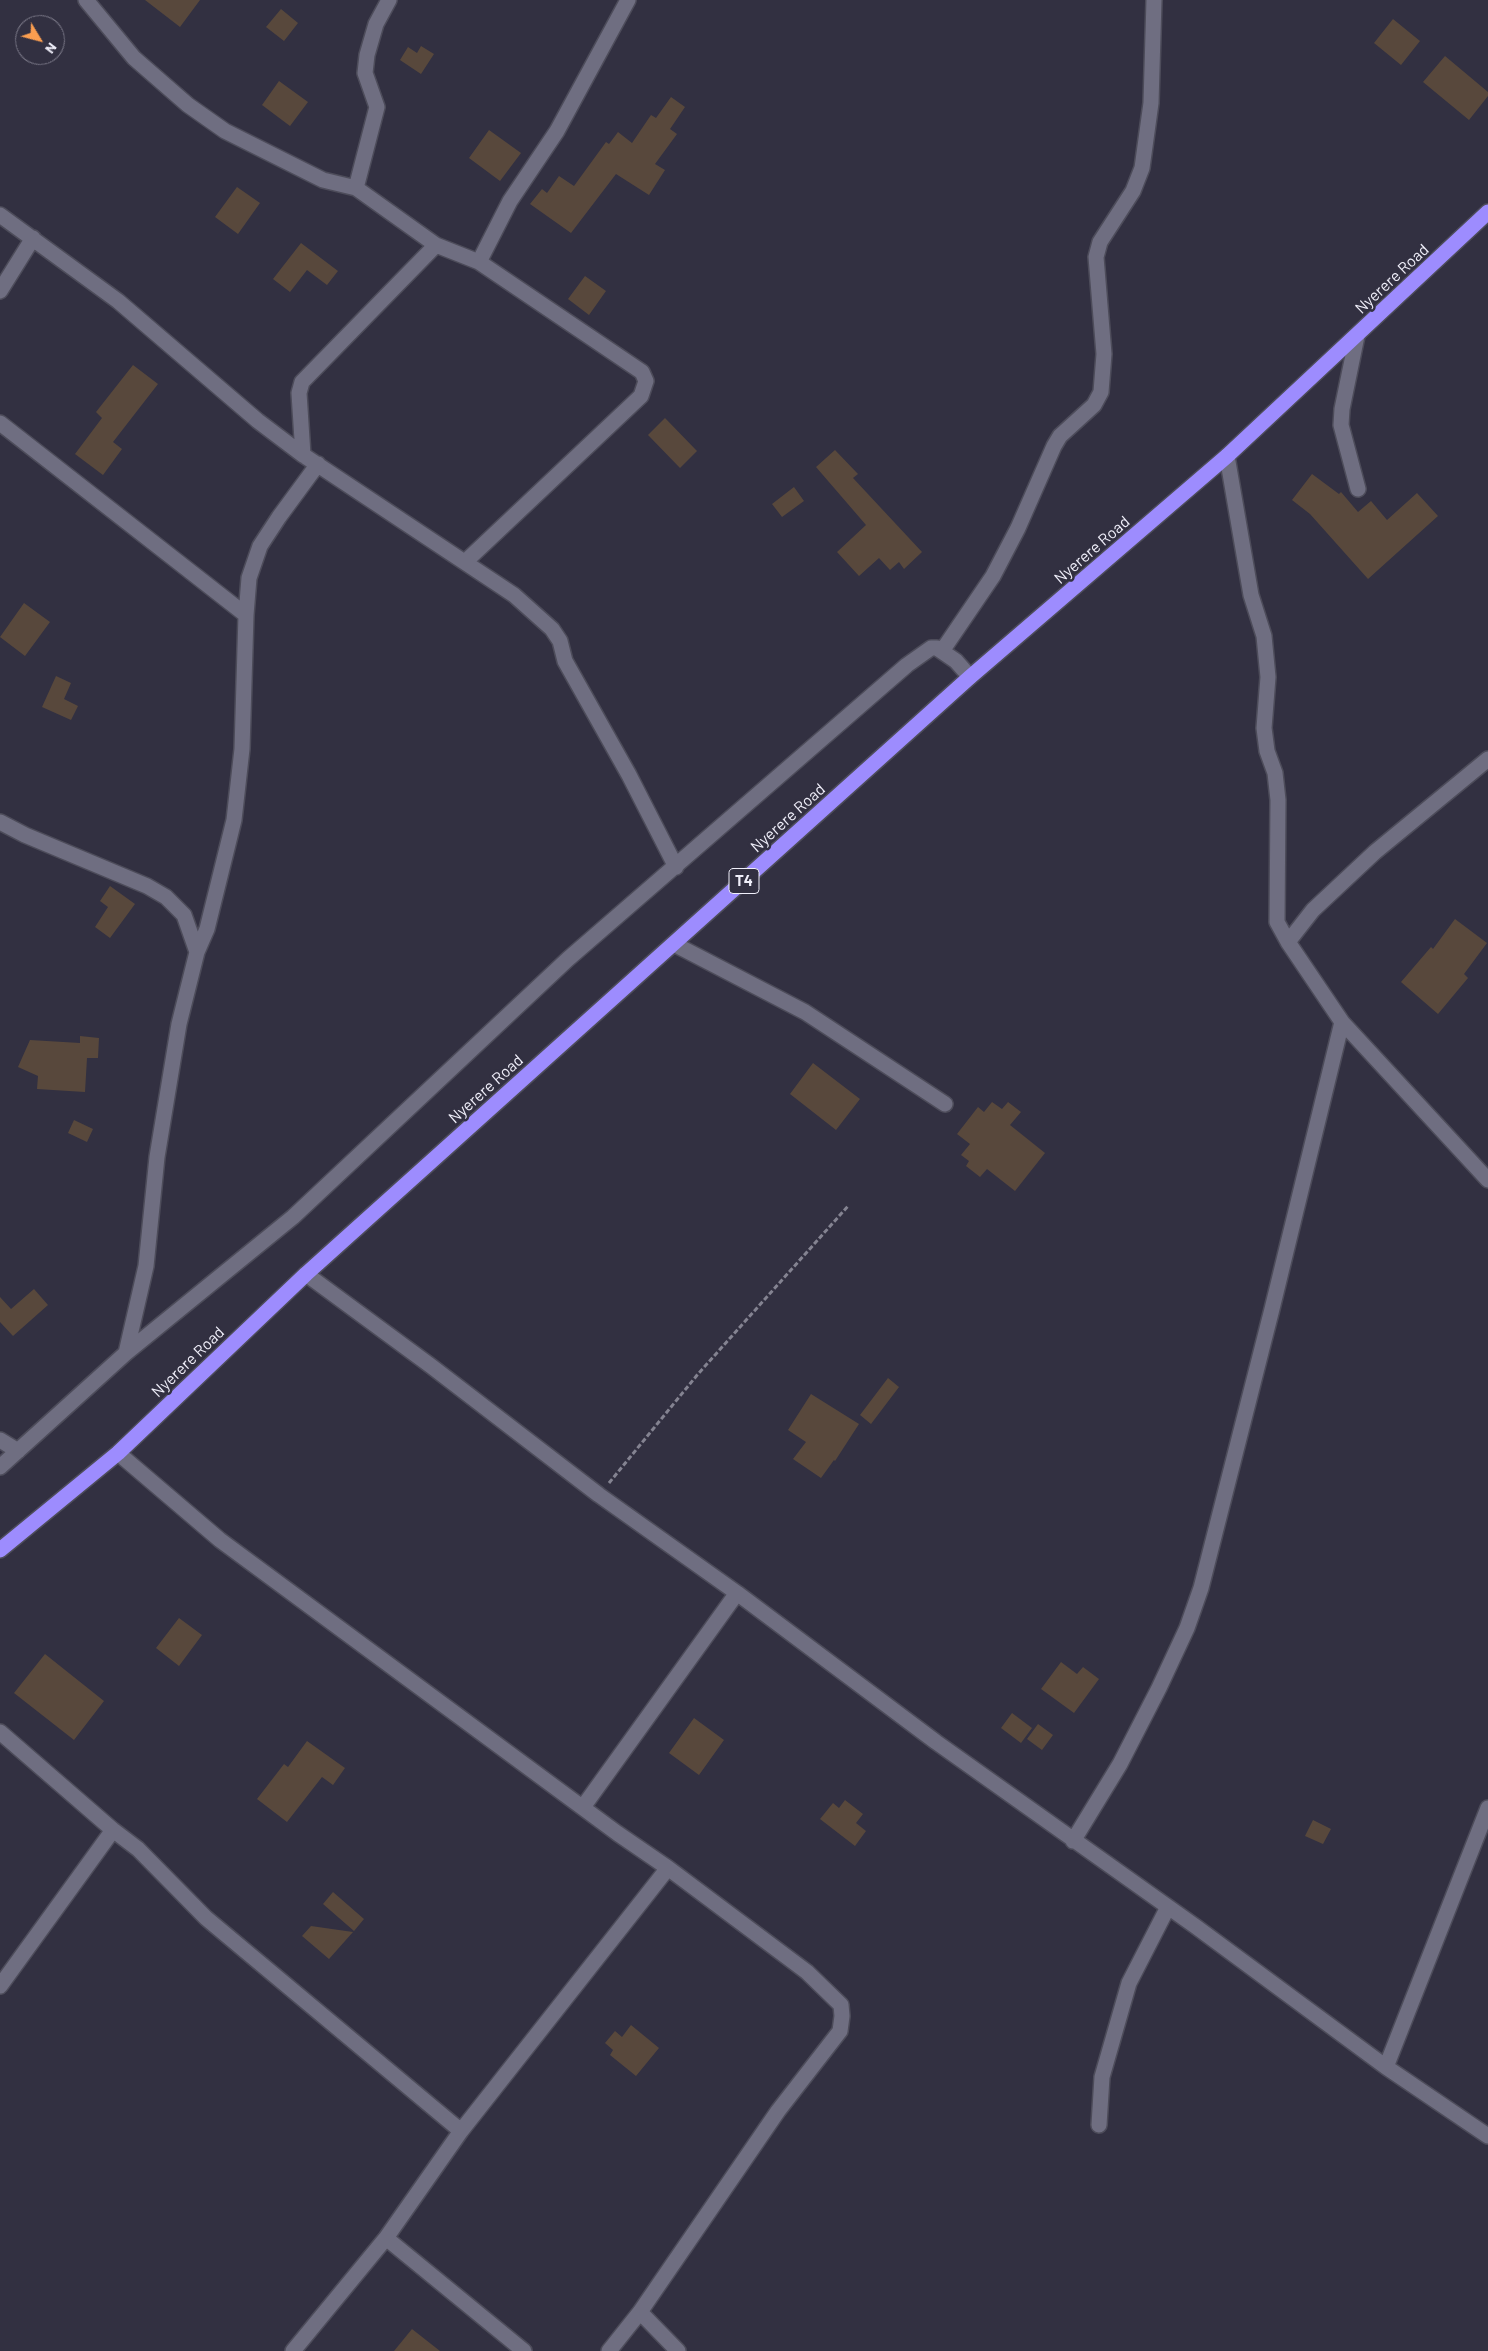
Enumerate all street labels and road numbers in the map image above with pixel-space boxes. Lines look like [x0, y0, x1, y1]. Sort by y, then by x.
street label: Nyerere Road [1351, 240, 1433, 318]
street label: Nyerere Road [1050, 512, 1134, 588]
street label: Nyerere Road [747, 780, 829, 856]
road number: T4 [729, 868, 759, 894]
street label: Nyerere Road [445, 1051, 527, 1127]
street label: Nyerere Road [148, 1323, 228, 1401]

